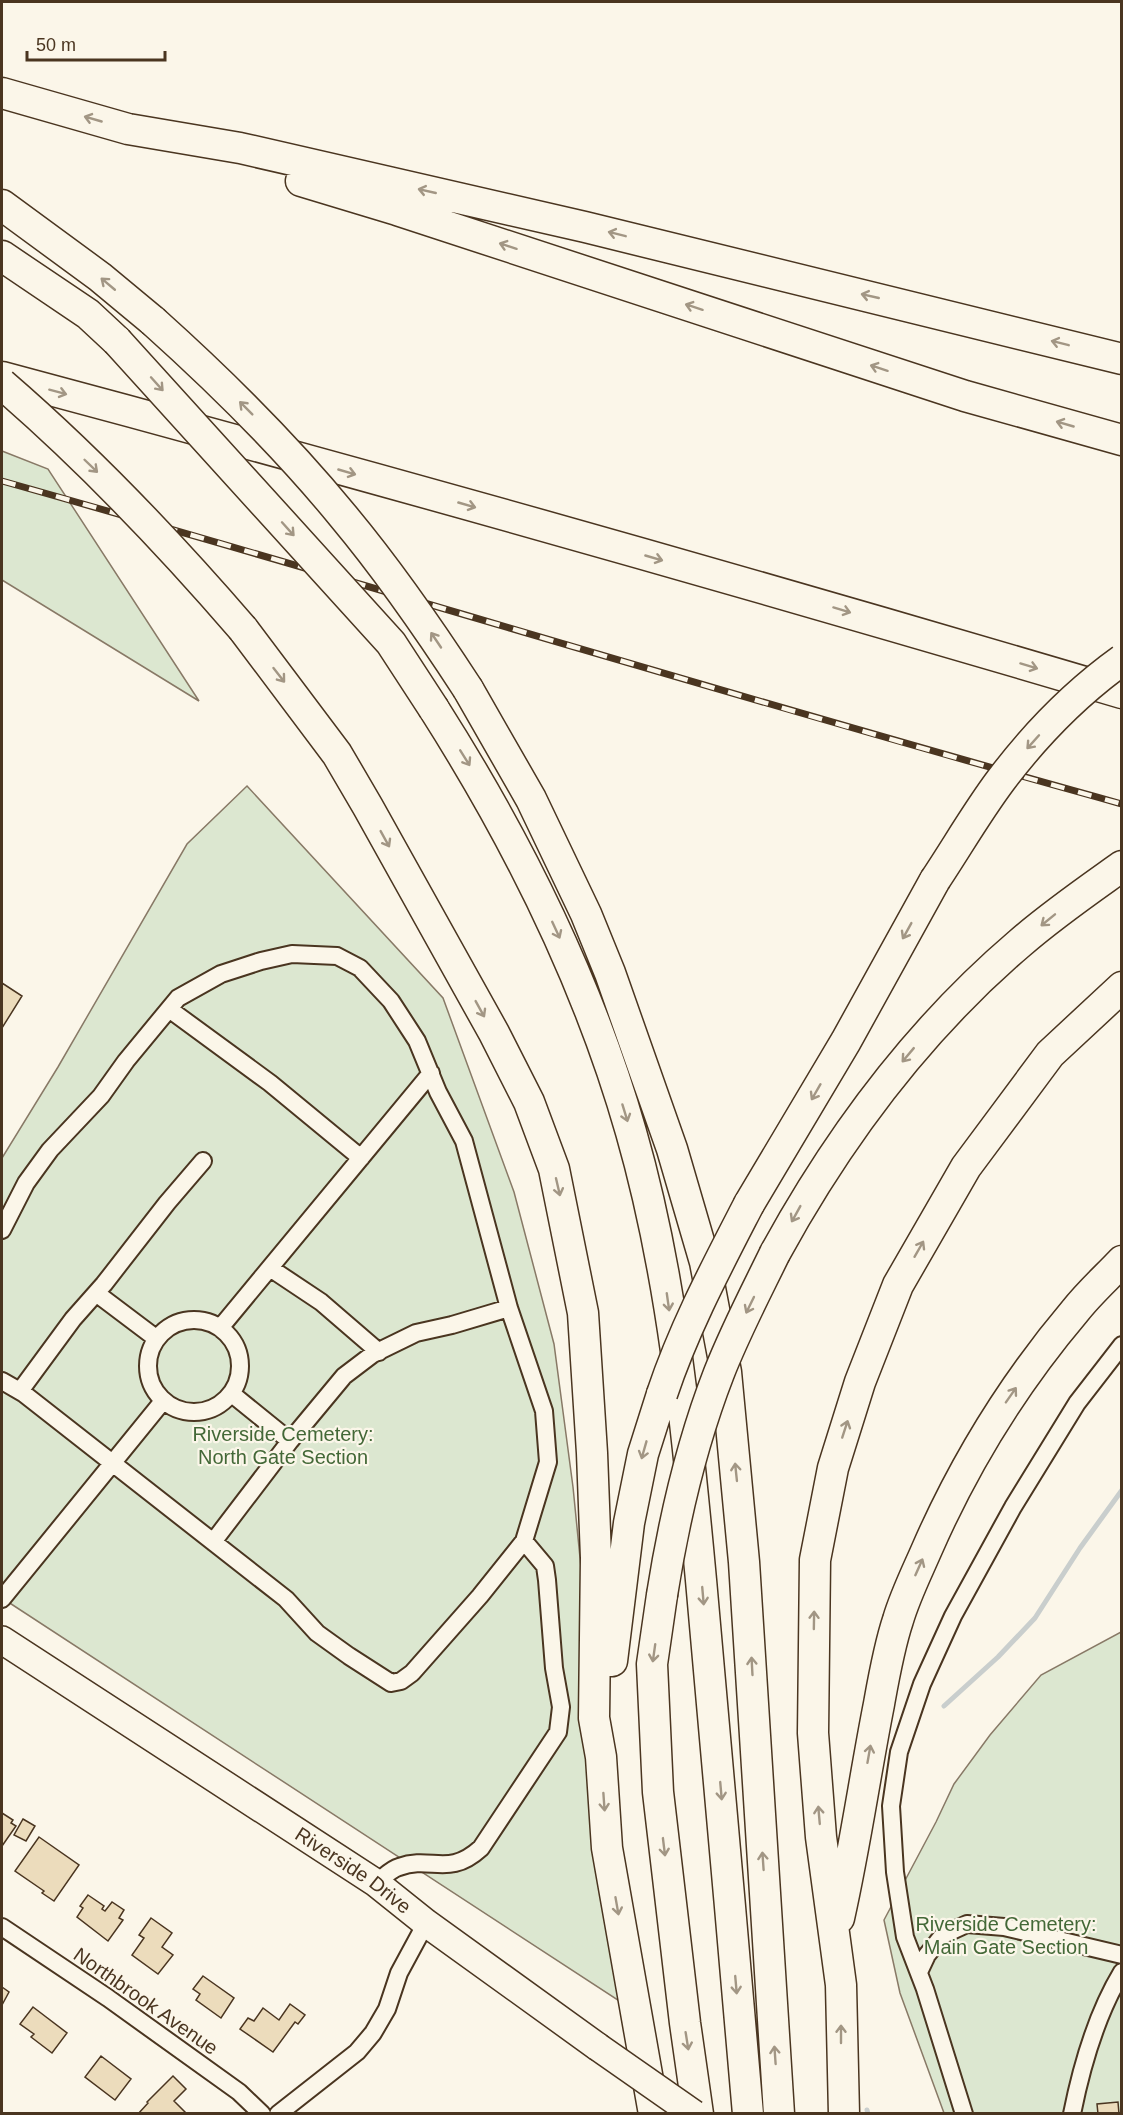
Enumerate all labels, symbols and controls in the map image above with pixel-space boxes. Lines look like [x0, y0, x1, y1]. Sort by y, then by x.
scale bar [27, 24, 165, 62]
text: 50 m [36, 35, 76, 55]
one-way arrow [84, 113, 103, 124]
one-way arrow [418, 184, 437, 196]
one-way arrow [608, 228, 627, 240]
one-way arrow [499, 240, 518, 251]
one-way arrow [100, 277, 116, 290]
one-way arrow [861, 290, 880, 302]
one-way arrow [685, 300, 703, 311]
one-way arrow [1051, 337, 1070, 349]
one-way arrow [870, 361, 889, 372]
one-way arrow [150, 376, 164, 391]
one-way arrow [48, 387, 67, 398]
one-way arrow [239, 401, 254, 416]
one-way arrow [1056, 418, 1075, 430]
one-way arrow [84, 459, 99, 473]
one-way arrow [337, 467, 356, 478]
one-way arrow [457, 500, 476, 512]
one-way arrow [281, 521, 295, 536]
one-way arrow [645, 553, 664, 564]
one-way arrow [832, 605, 851, 616]
one-way arrow [430, 632, 442, 649]
one-way arrow [1019, 661, 1038, 672]
one-way arrow [273, 667, 285, 683]
one-way arrow [1026, 734, 1040, 749]
one-way arrow [459, 749, 471, 766]
one-way arrow [379, 830, 391, 847]
one-way arrow [1041, 913, 1056, 927]
one-way arrow [551, 921, 563, 939]
one-way arrow [901, 922, 912, 940]
one-way arrow [474, 1000, 486, 1017]
one-way arrow [901, 1047, 915, 1062]
one-way arrow [810, 1083, 822, 1100]
one-way arrow [620, 1103, 631, 1122]
one-way arrow [553, 1177, 564, 1196]
one-way arrow [790, 1205, 802, 1222]
one-way arrow [913, 1241, 925, 1258]
one-way arrow [663, 1292, 674, 1312]
one-way arrow [743, 1296, 755, 1314]
one-way arrow [1005, 1387, 1017, 1403]
one-way arrow [840, 1420, 851, 1439]
park label: Riverside Cemetery: North Gate Section [192, 1423, 374, 1468]
one-way arrow [638, 1440, 649, 1459]
one-way arrow [730, 1462, 741, 1482]
one-way arrow [914, 1558, 926, 1576]
one-way arrow [698, 1586, 709, 1606]
one-way arrow [809, 1611, 820, 1631]
one-way arrow [648, 1642, 659, 1662]
one-way arrow [746, 1656, 757, 1676]
one-way arrow [864, 1745, 875, 1765]
one-way arrow [716, 1780, 727, 1800]
one-way arrow [599, 1792, 610, 1812]
one-way arrow [814, 1806, 825, 1826]
street label: Riverside Drive [291, 1823, 416, 1918]
one-way arrow [659, 1837, 670, 1856]
one-way arrow [757, 1851, 768, 1871]
one-way arrow [612, 1895, 623, 1915]
park label: Riverside Cemetery: Main Gate Section [915, 1913, 1097, 1958]
street label: Northbrook Avenue [70, 1943, 222, 2059]
one-way arrow [731, 1975, 742, 1994]
one-way arrow [835, 2025, 847, 2045]
one-way arrow [682, 2030, 693, 2050]
one-way arrow [770, 2046, 781, 2066]

